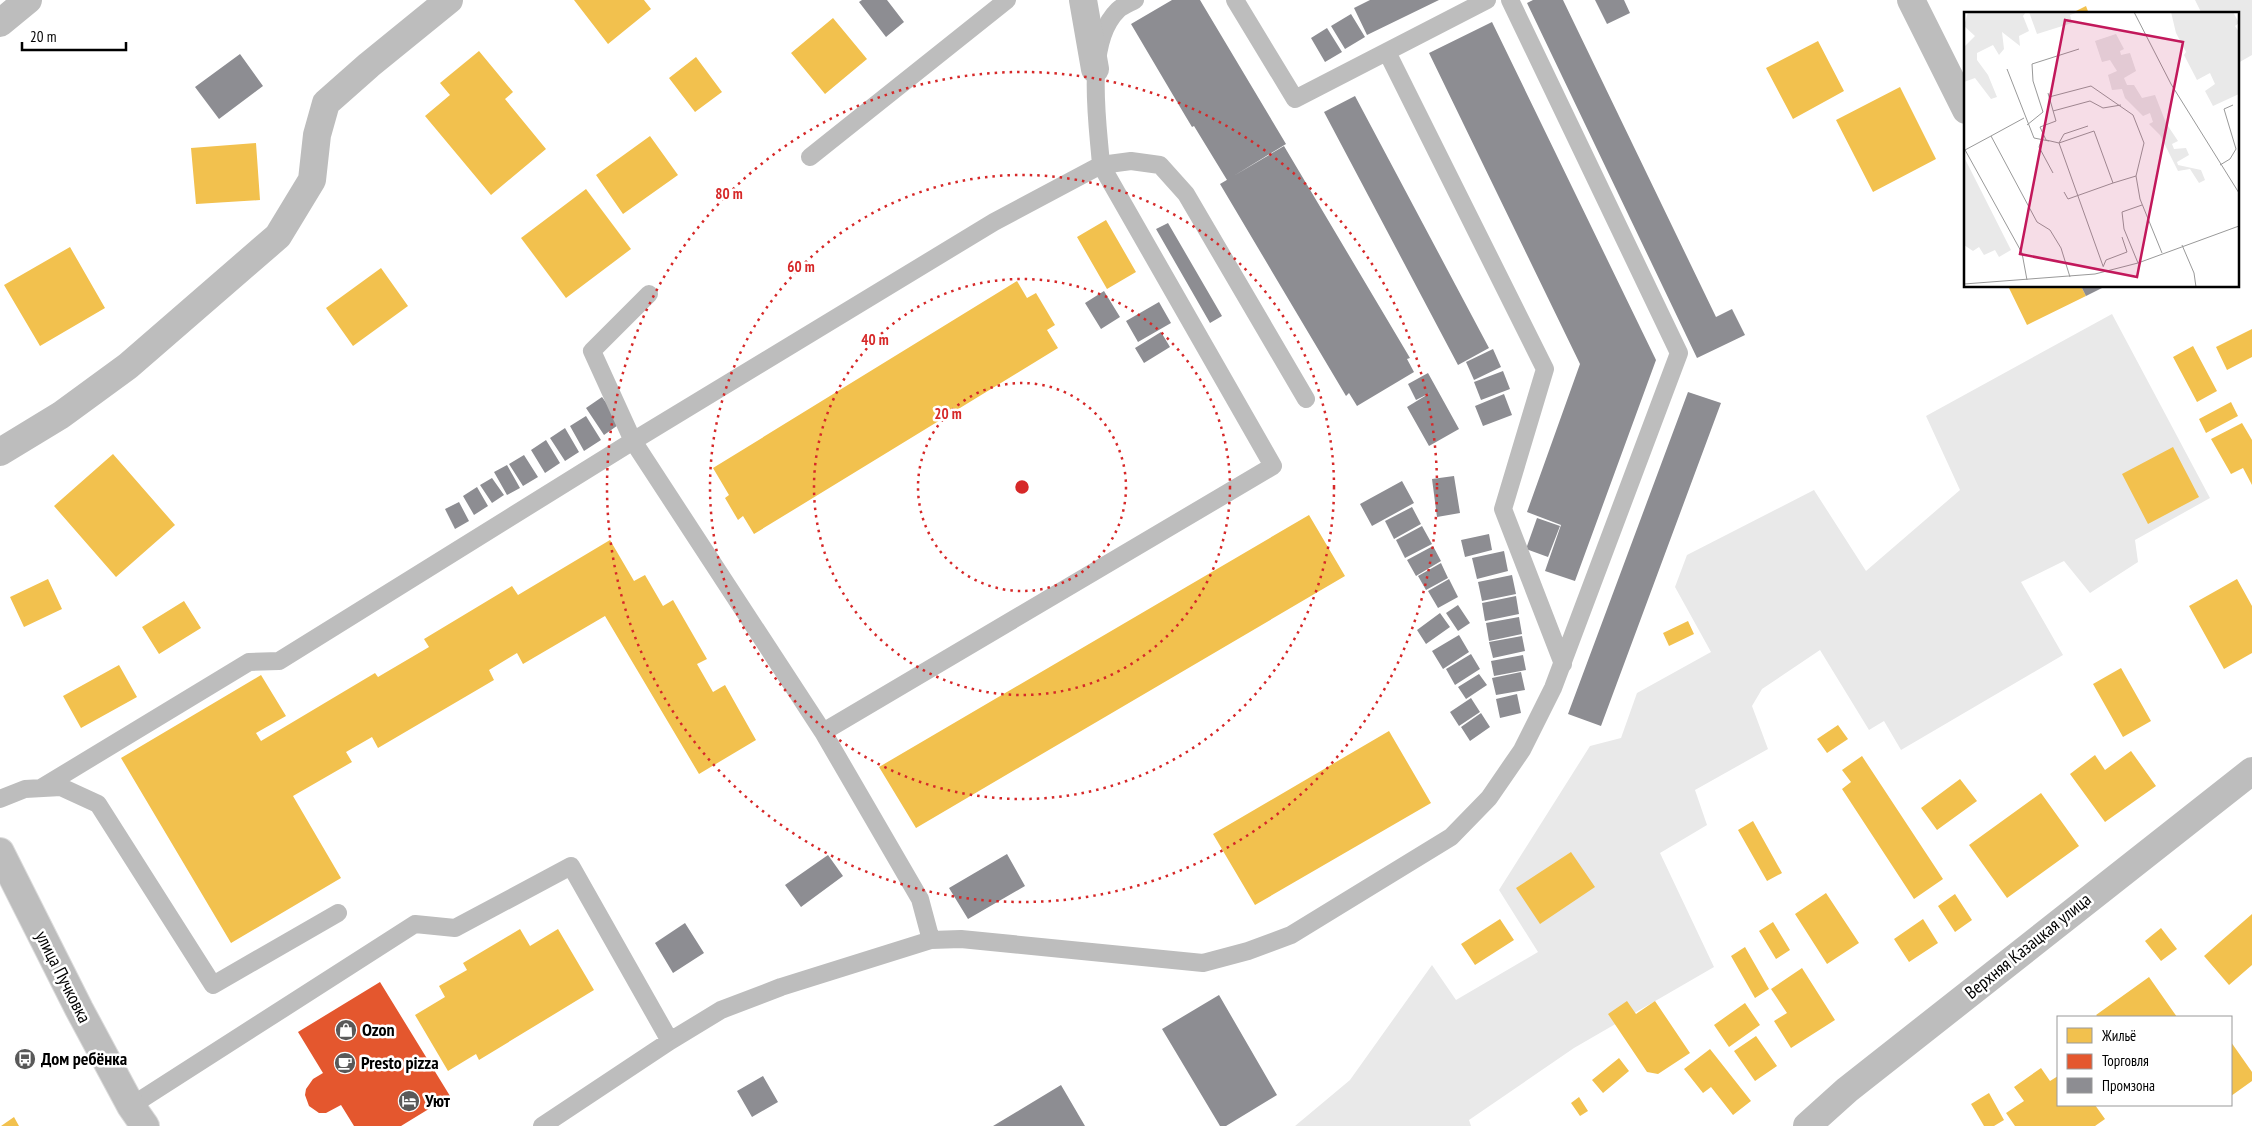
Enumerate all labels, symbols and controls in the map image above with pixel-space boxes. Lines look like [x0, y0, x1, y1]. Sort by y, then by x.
inset map [1964, 12, 2240, 288]
scale bar [22, 20, 126, 52]
text: 20 m [30, 27, 56, 46]
text: 80 m [715, 184, 743, 203]
text: 60 m [787, 257, 815, 276]
text: 40 m [861, 330, 889, 349]
text: 20 m [934, 404, 962, 423]
centre of rings [1013, 478, 1031, 496]
street label: Верхняя Казацкая улица [1960, 888, 2095, 1004]
street label: улица Пучковка [30, 927, 96, 1027]
legend [2057, 1016, 2232, 1106]
shop icon: Ozon [334, 1018, 358, 1042]
place label: Ozon [362, 1018, 395, 1041]
text: Жильё [2101, 1026, 2136, 1045]
bus stop icon: Дом ребёнка [13, 1047, 37, 1071]
place label: Дом ребёнка [41, 1047, 127, 1070]
cafe icon: Presto pizza [333, 1051, 357, 1075]
place label: Presto pizza [361, 1051, 439, 1074]
text: Торговля [2102, 1051, 2149, 1070]
text: Промзона [2102, 1076, 2155, 1095]
hotel icon: Уют [397, 1089, 421, 1113]
place label: Уют [424, 1089, 451, 1112]

